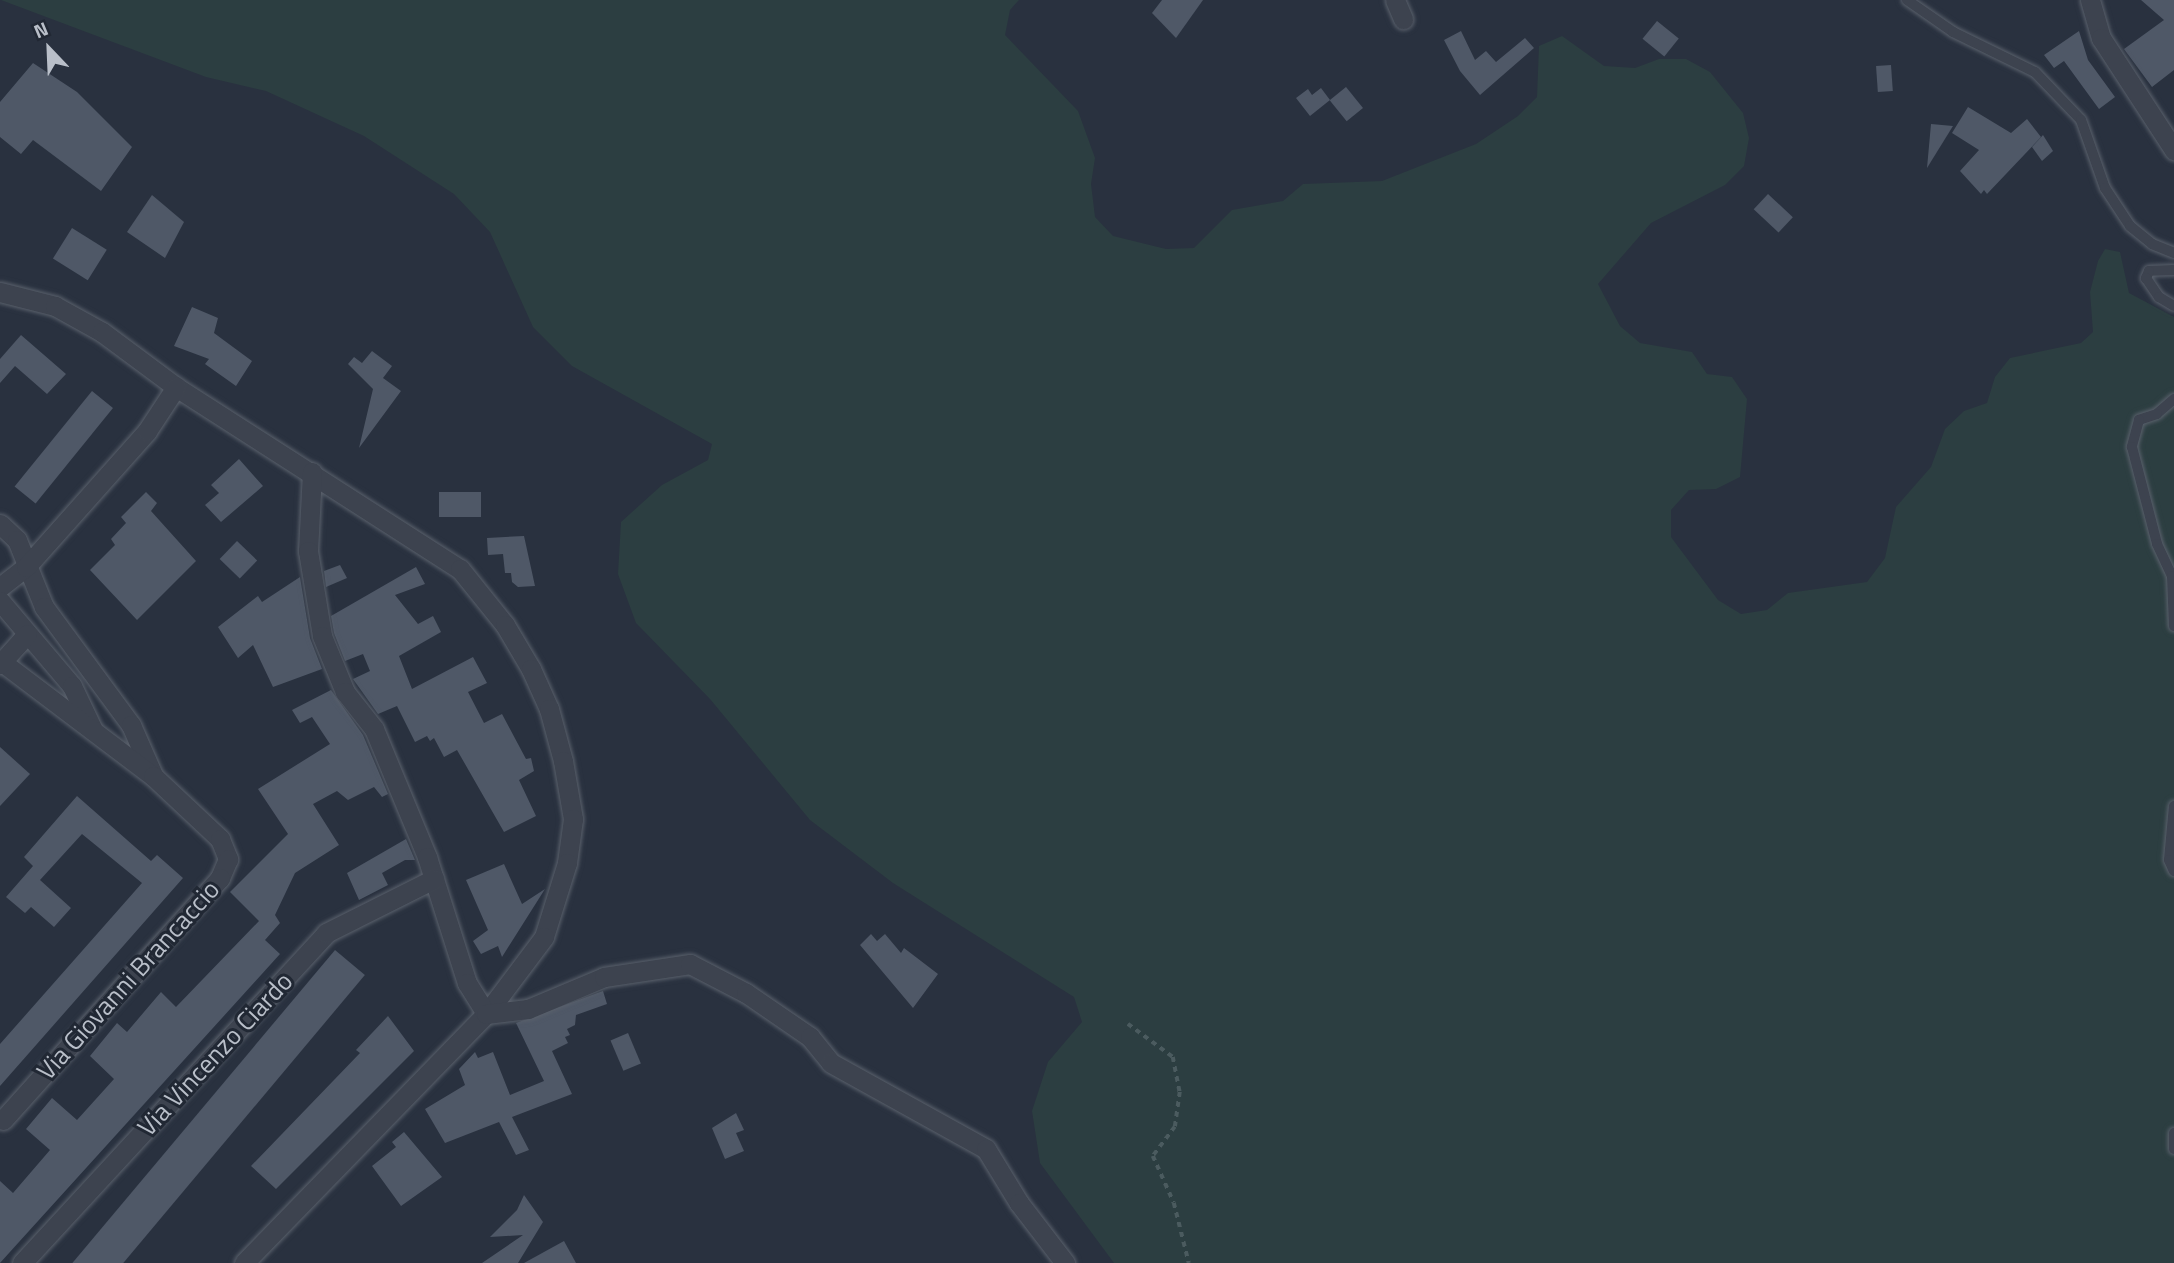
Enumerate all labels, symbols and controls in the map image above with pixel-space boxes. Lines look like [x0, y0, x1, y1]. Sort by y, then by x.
text: N [29, 13, 52, 45]
north arrow [14, 14, 84, 84]
street label: Via Giovanni Brancaccio [30, 874, 226, 1086]
street label: Via Vincenzo Ciardo [131, 966, 299, 1142]

